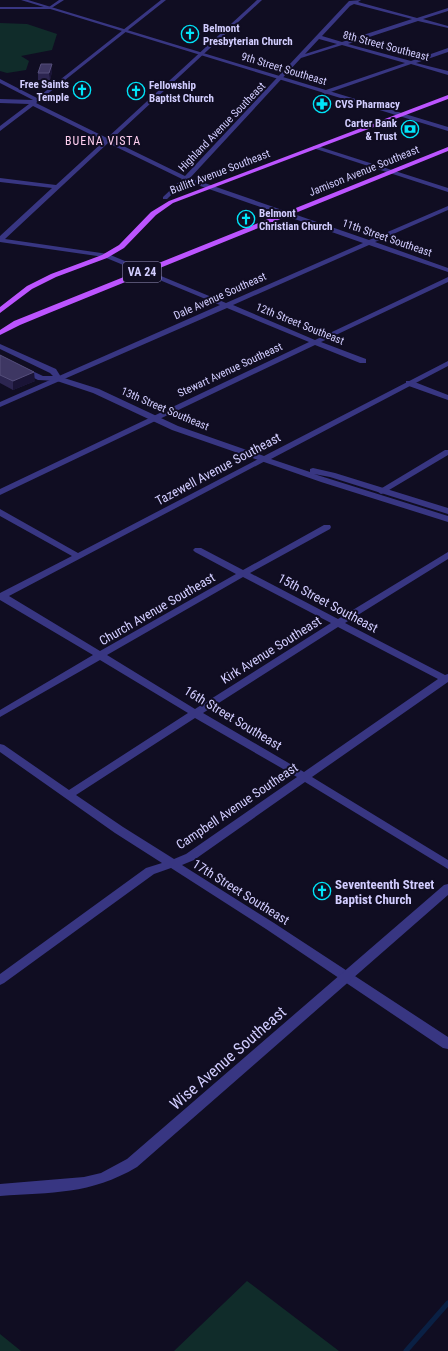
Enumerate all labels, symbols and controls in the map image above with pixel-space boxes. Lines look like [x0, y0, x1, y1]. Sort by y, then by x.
place label: Belmont Presbyterian Church [203, 22, 293, 48]
church icon: Belmont Presbyterian Church [180, 24, 200, 44]
street label: 8th Street Southeast [342, 28, 430, 64]
street label: 9th Street Southeast [240, 50, 328, 88]
place label: Free Saints Temple [20, 78, 69, 104]
place label: Fellowship Baptist Church [149, 79, 214, 105]
church icon: Free Saints Temple [72, 80, 92, 100]
street label: Highland Avenue Southeast [176, 80, 268, 174]
church icon: Fellowship Baptist Church [126, 81, 146, 101]
pharmacy icon: CVS Pharmacy [312, 94, 332, 114]
place label: CVS Pharmacy [335, 98, 400, 111]
place label: Carter Bank & Trust [345, 117, 398, 143]
bank icon: Carter Bank & Trust [400, 119, 420, 139]
district label: BUENA VISTA [65, 134, 141, 148]
street label: Jamison Avenue Southeast [307, 143, 421, 199]
street label: Bullitt Avenue Southeast [168, 147, 272, 197]
place label: Belmont Christian Church [259, 207, 332, 233]
church icon: Belmont Christian Church [236, 209, 256, 229]
street label: 11th Street Southeast [340, 217, 434, 259]
road number: VA 24 [123, 262, 161, 282]
street label: Dale Avenue Southeast [172, 270, 268, 322]
street label: 12th Street Southeast [254, 300, 346, 348]
street label: Stewart Avenue Southeast [176, 340, 284, 400]
street label: 13th Street Southeast [119, 385, 211, 433]
street label: Tazewell Avenue Southeast [153, 430, 283, 508]
street label: Church Avenue Southeast [96, 570, 218, 648]
street label: 15th Street Southeast [275, 570, 381, 636]
street label: Kirk Avenue Southeast [218, 613, 324, 687]
street label: 16th Street Southeast [181, 683, 285, 753]
street label: Campbell Avenue Southeast [173, 760, 301, 852]
street label: 17th Street Southeast [190, 856, 292, 928]
place label: Seventeenth Street Baptist Church [335, 877, 434, 907]
church icon: Seventeenth Street Baptist Church [312, 881, 332, 901]
street label: Wise Avenue Southeast [166, 1002, 290, 1114]

